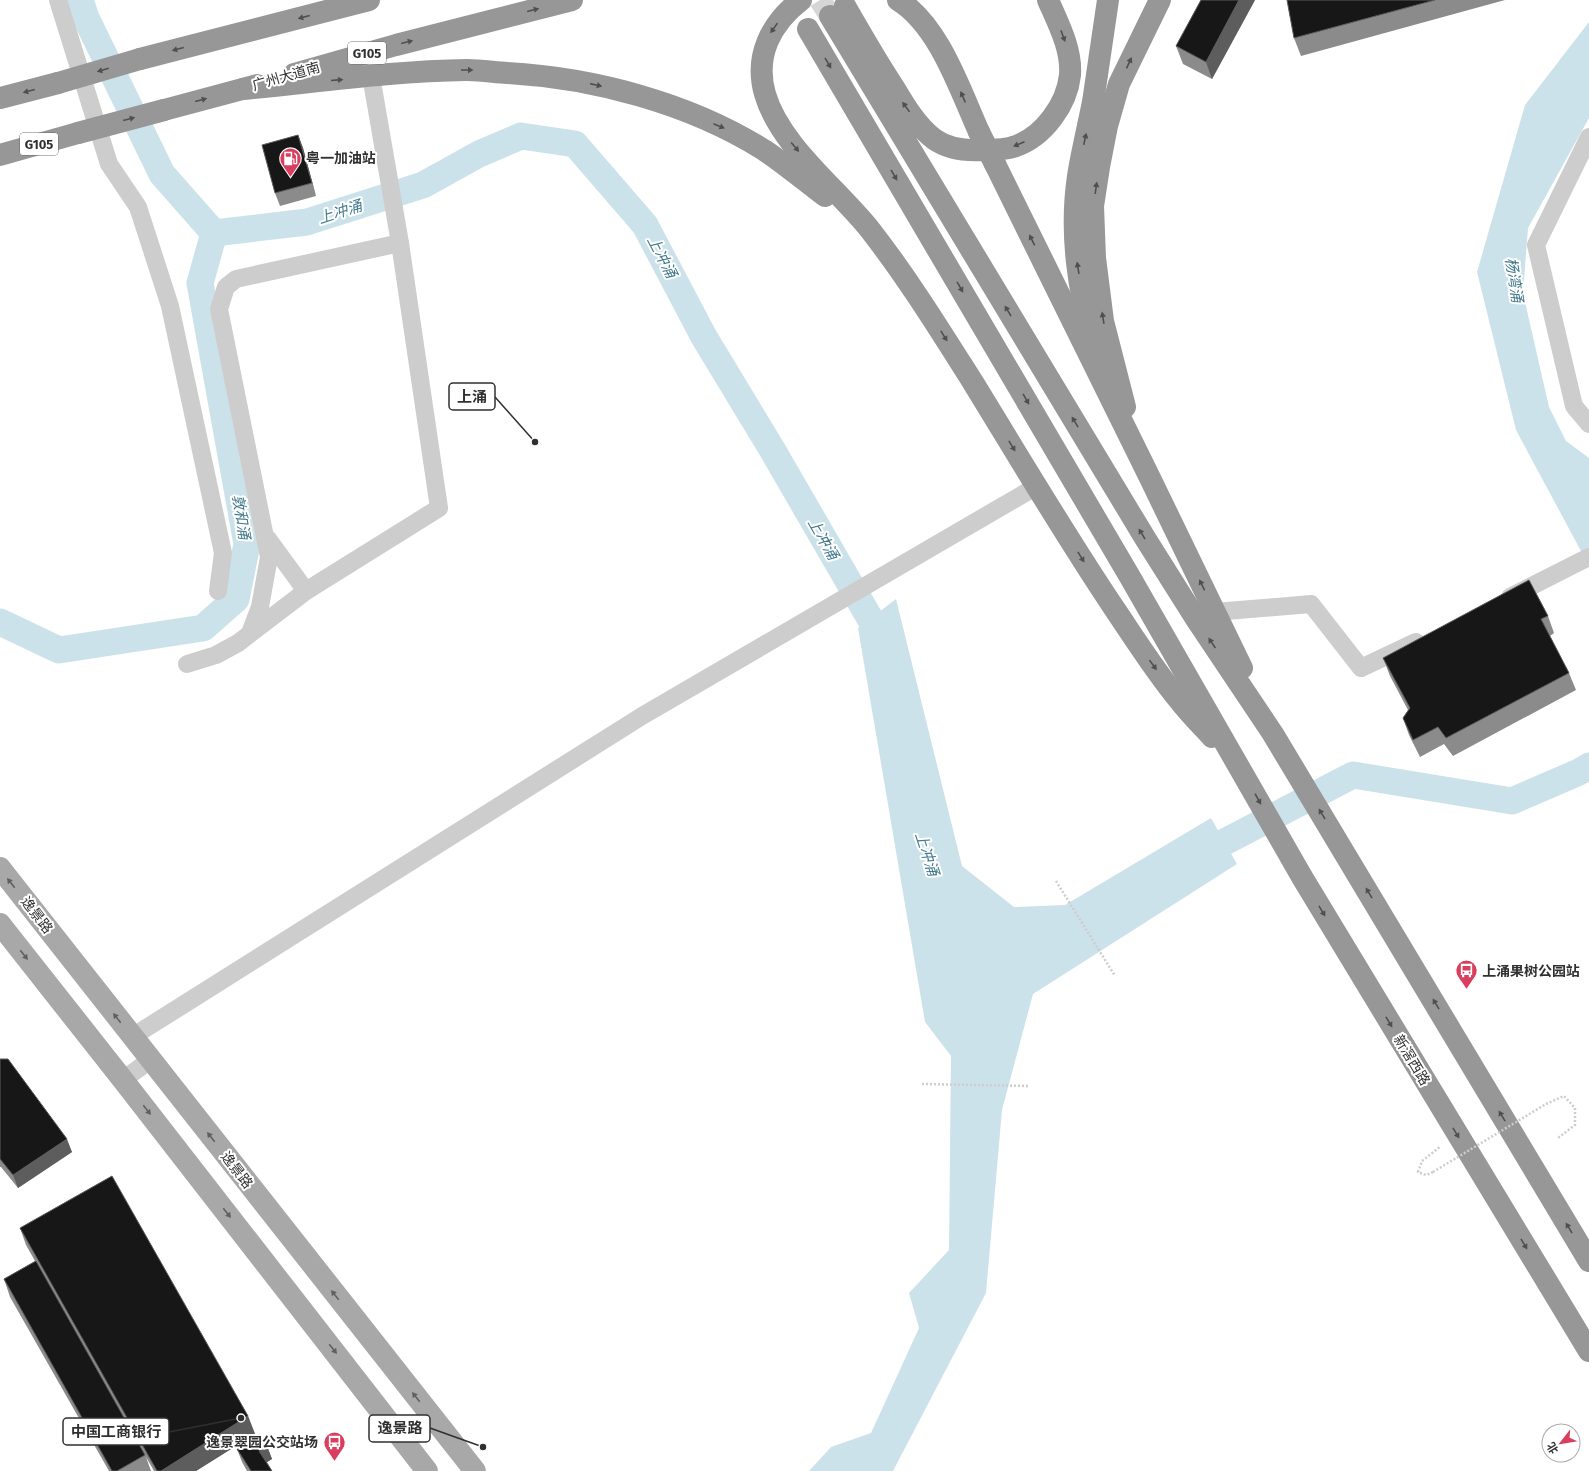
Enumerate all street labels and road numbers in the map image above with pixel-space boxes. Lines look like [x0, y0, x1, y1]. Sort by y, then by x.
road number: G105 [348, 42, 386, 64]
street label: 广州大道南 [250, 59, 322, 94]
road number: G105 [20, 133, 58, 155]
street label: 逸景路 [17, 894, 56, 937]
street label: 新滘西路 [1390, 1032, 1433, 1089]
street label: 逸景路 [217, 1149, 256, 1192]

